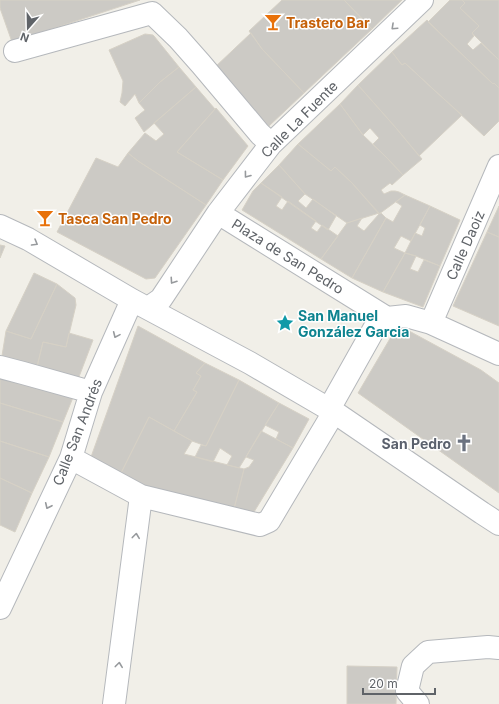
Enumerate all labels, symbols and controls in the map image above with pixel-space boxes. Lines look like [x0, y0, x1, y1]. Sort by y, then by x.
north arrow [8, 8, 48, 48]
bar icon: Trastero Bar [263, 12, 283, 32]
place label: Trastero Bar [286, 14, 370, 31]
one-way arrow [391, 22, 399, 30]
text: N [18, 29, 31, 45]
street label: Calle La Fuente [257, 77, 341, 161]
one-way arrow [245, 170, 252, 177]
bar icon: Tasca San Pedro [35, 208, 55, 228]
street label: Calle Daoiz [442, 208, 488, 282]
place label: Tasca San Pedro [58, 210, 172, 227]
street label: Plaza de San Pedro [229, 215, 347, 297]
one-way arrow [31, 238, 38, 245]
one-way arrow [170, 277, 178, 284]
place label: San Manuel González Garcia [298, 307, 409, 340]
place icon: San Manuel González Garcia [275, 313, 295, 333]
one-way arrow [113, 332, 121, 339]
street label: Calle San Andrés [49, 376, 105, 488]
church icon: San Pedro [454, 433, 474, 453]
place label: San Pedro [382, 435, 451, 452]
one-way arrow [45, 501, 53, 509]
one-way arrow [131, 533, 140, 539]
one-way arrow [114, 662, 123, 668]
scale bar [363, 670, 435, 696]
text: 20 m [369, 676, 398, 691]

